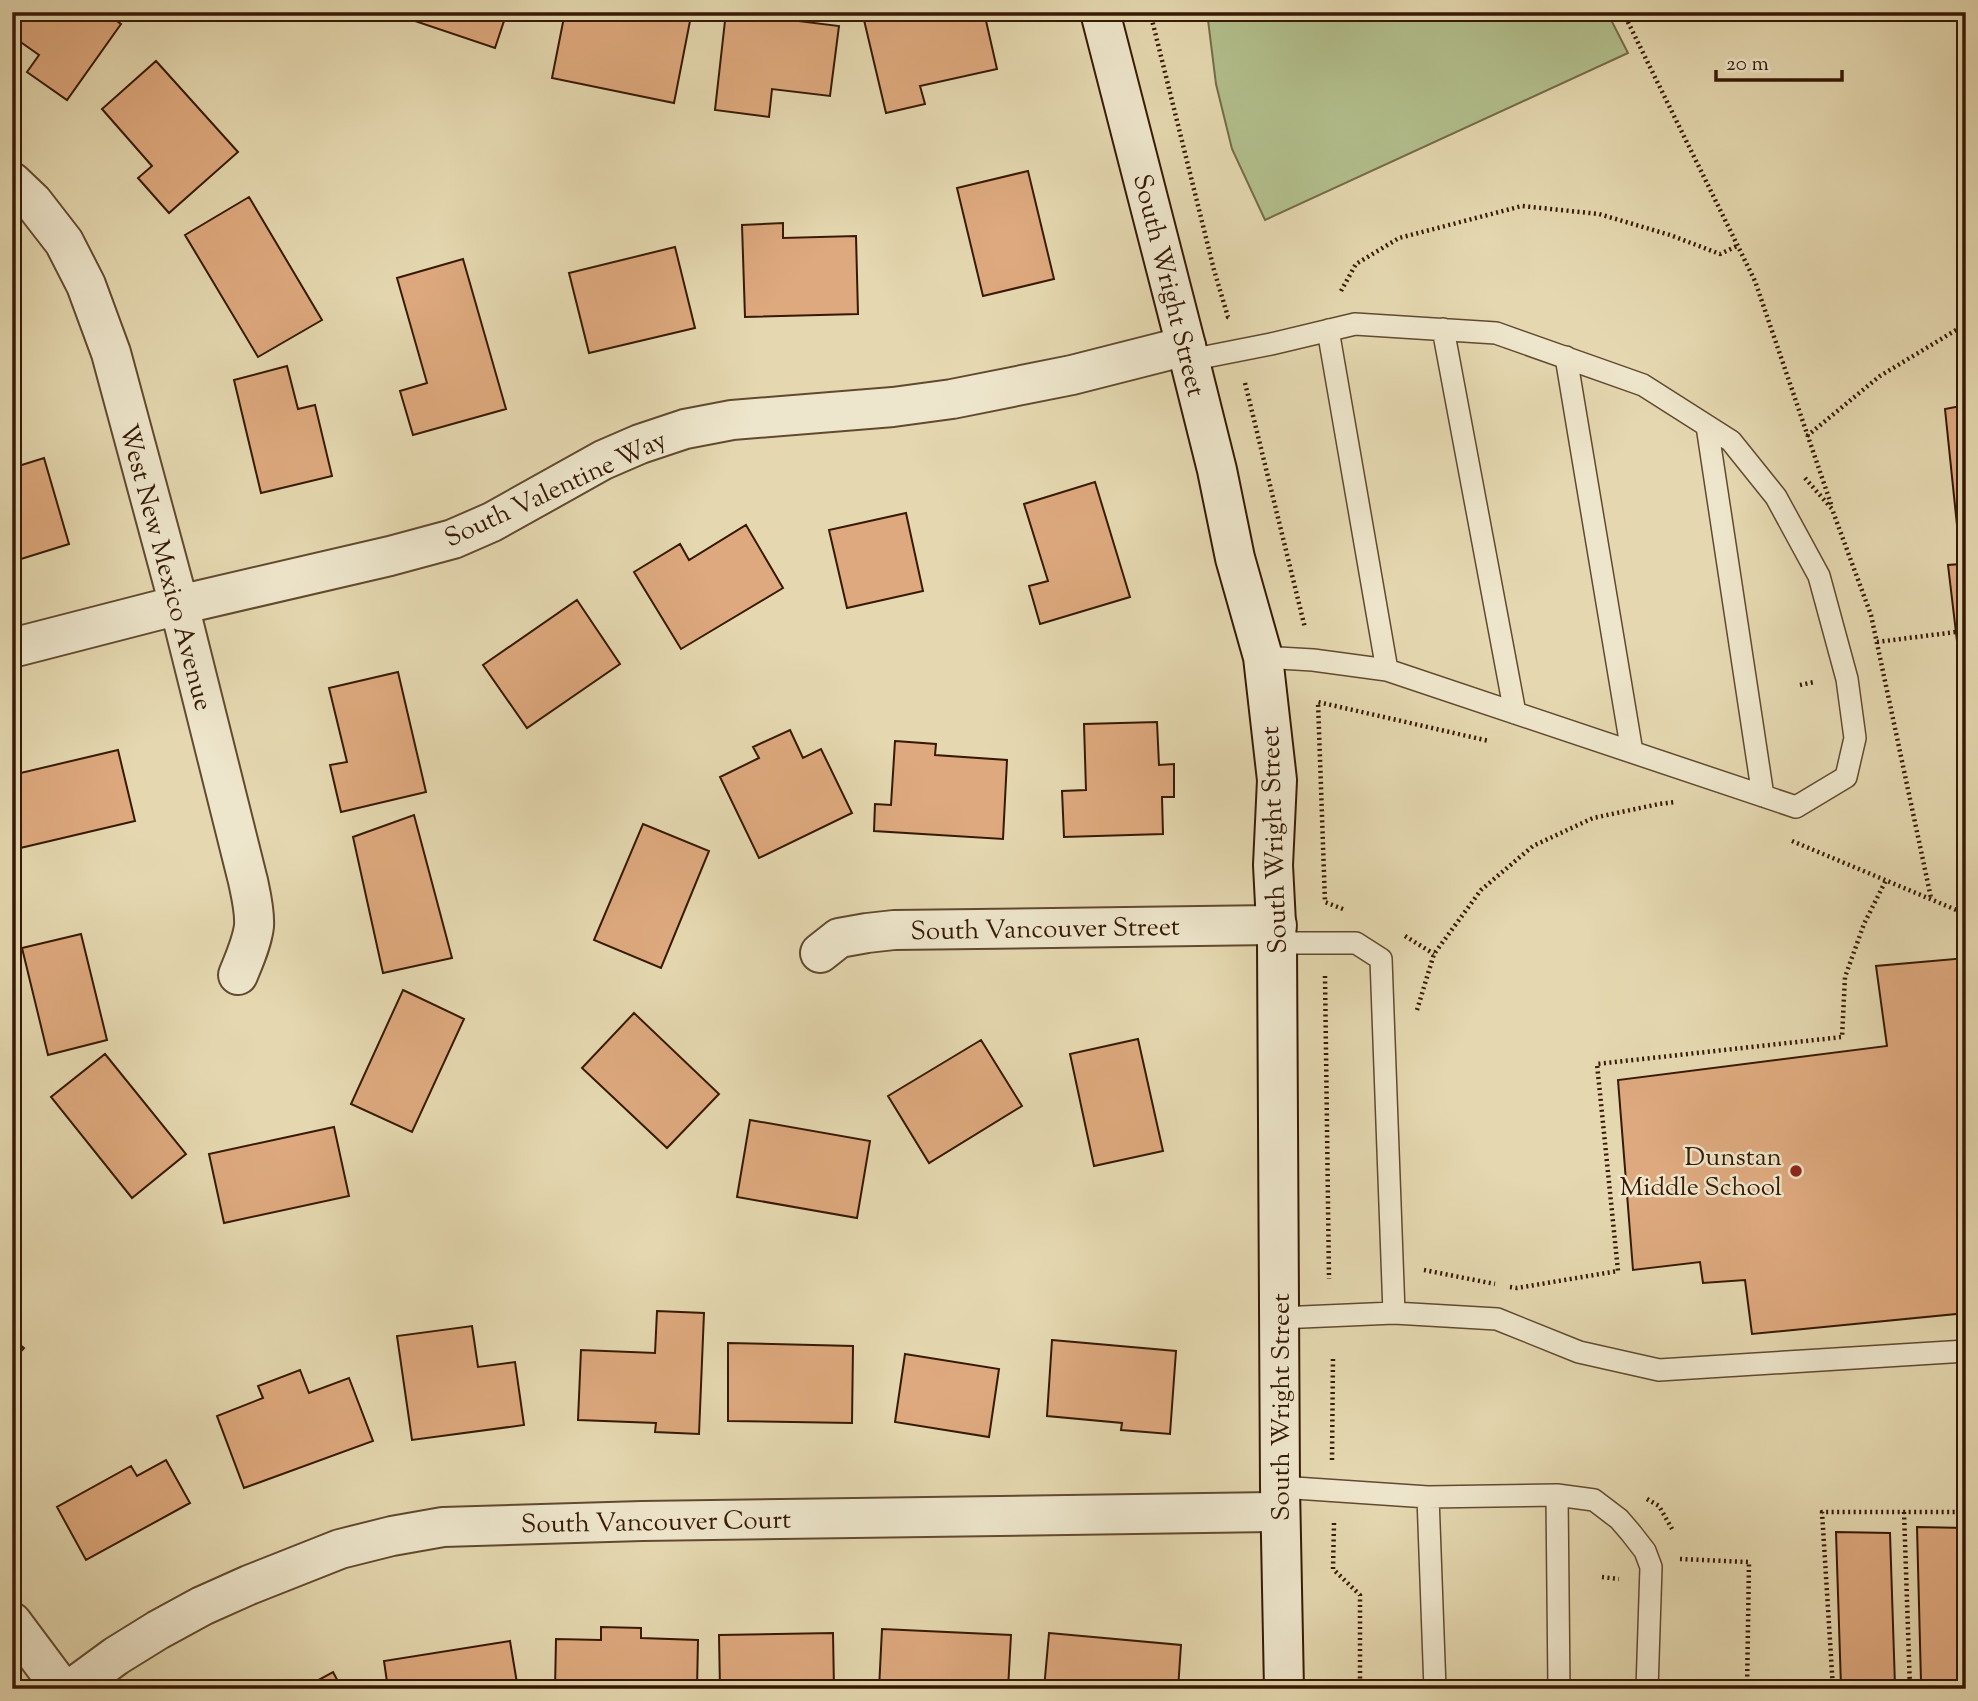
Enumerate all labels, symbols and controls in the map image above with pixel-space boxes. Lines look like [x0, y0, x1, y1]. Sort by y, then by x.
scale bar [1716, 38, 1842, 82]
text: 20 m [1726, 50, 1769, 80]
street label: South Wright Street [1122, 171, 1213, 401]
street label: West New Mexico Avenue [108, 420, 221, 715]
street label: South Valentine Way [439, 423, 673, 558]
street label: South Wright Street [1253, 725, 1298, 954]
street label: South Vancouver Street [910, 910, 1180, 951]
place label: Dunstan Middle School [1619, 1140, 1782, 1207]
marker: Dunstan Middle School [1788, 1163, 1804, 1179]
street label: South Wright Street [1264, 1293, 1301, 1521]
street label: South Vancouver Court [521, 1503, 792, 1544]

